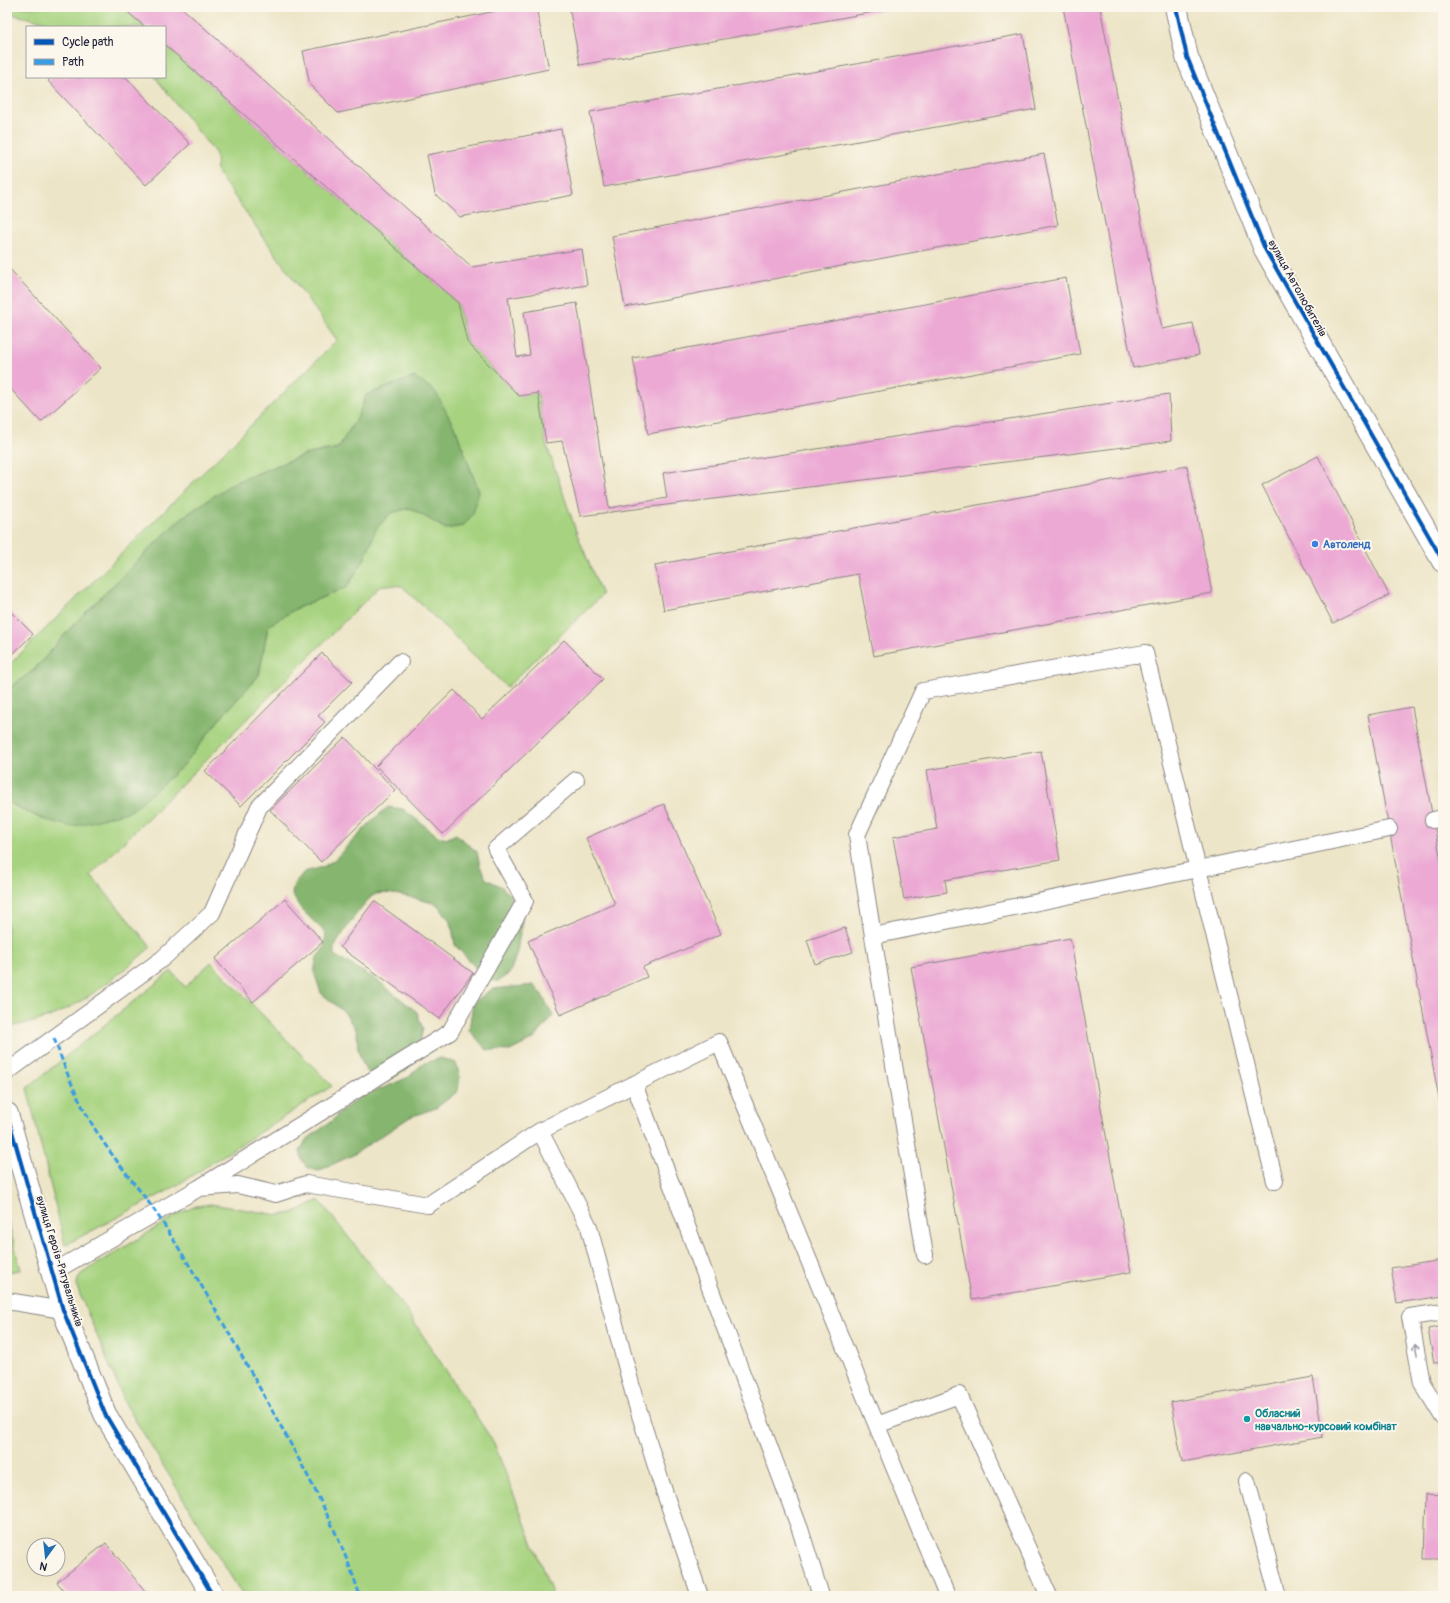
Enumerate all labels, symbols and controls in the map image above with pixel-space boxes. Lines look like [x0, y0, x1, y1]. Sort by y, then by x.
legend [26, 26, 166, 78]
text: Cycle path [62, 35, 114, 50]
text: Path [62, 55, 84, 70]
street label: вулиця Автолюбителів [1265, 237, 1330, 339]
place label: Автоленд [1323, 538, 1371, 551]
marker: Автоленд [1310, 539, 1320, 549]
street label: вулиця Героїв-Рятувальників [33, 1194, 86, 1328]
one-way arrow [1411, 1344, 1419, 1357]
place label: Обласний навчально-курсовий комбінат [1255, 1407, 1397, 1433]
marker: Обласний навчально-курсовий комбінат [1242, 1414, 1252, 1424]
north arrow [26, 1537, 66, 1577]
text: N [38, 1559, 49, 1573]

